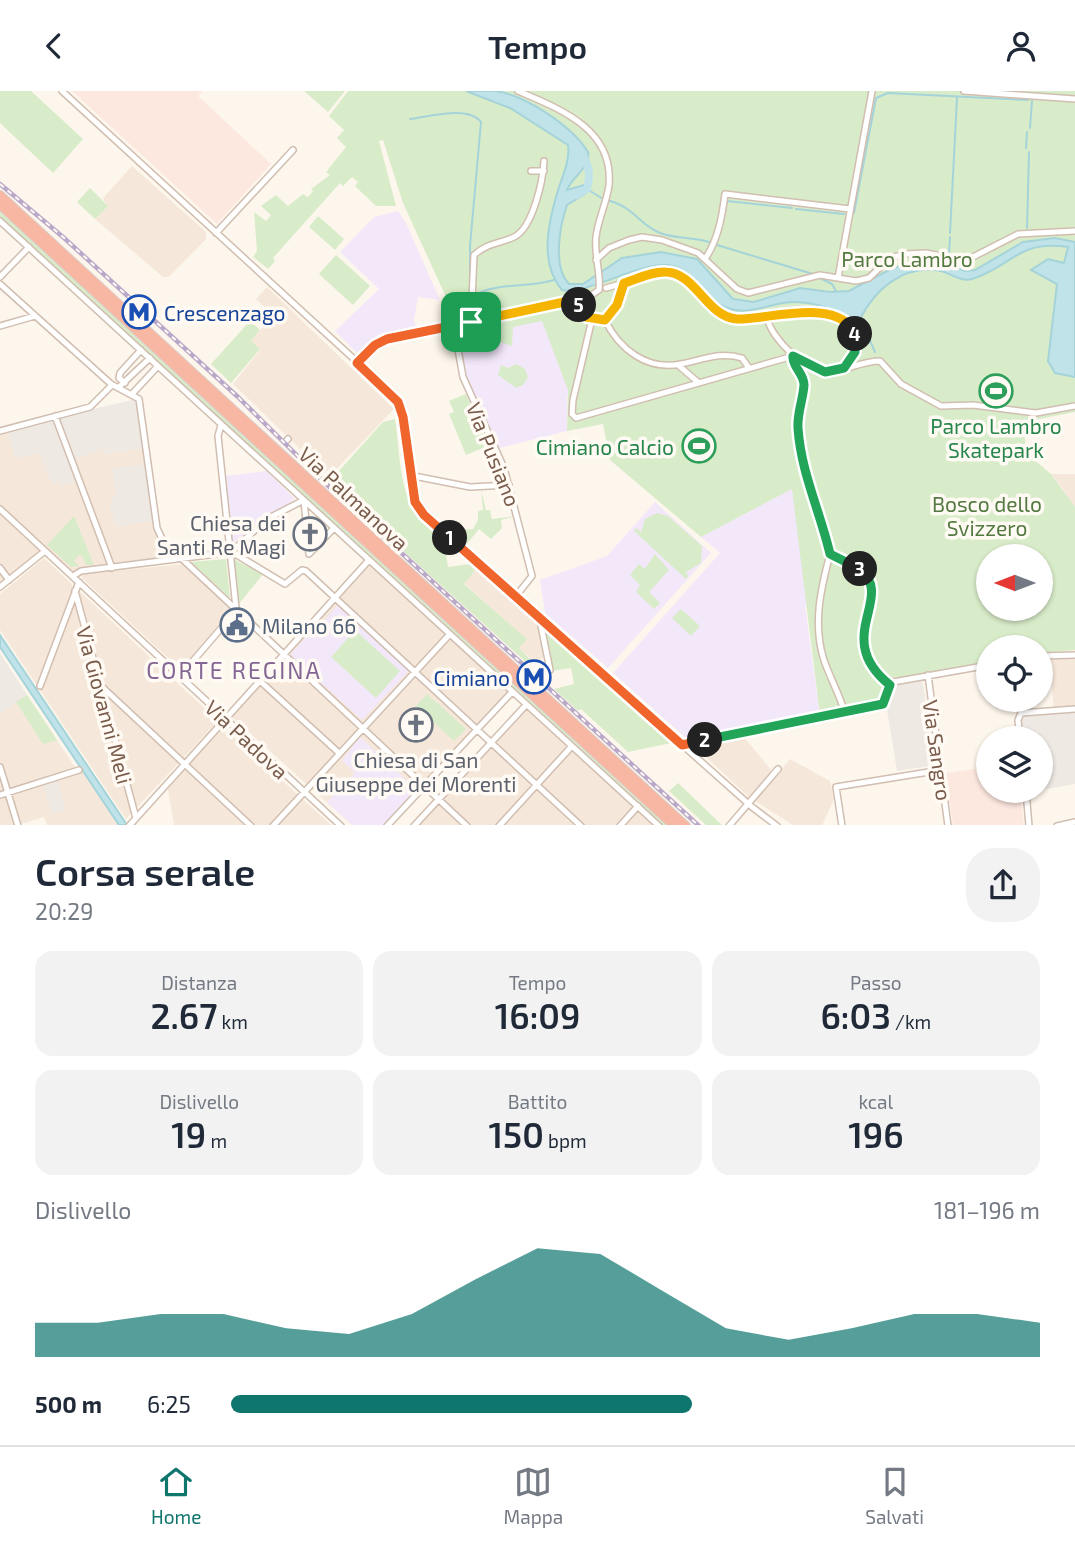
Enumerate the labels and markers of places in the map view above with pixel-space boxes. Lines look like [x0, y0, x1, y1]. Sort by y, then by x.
pin: 5 [562, 287, 596, 323]
pin [441, 292, 501, 352]
metro station icon: Crescenzago [120, 293, 158, 331]
place label: Crescenzago [164, 300, 285, 325]
pin: 4 [838, 317, 872, 351]
sports icon: Parco Lambro Skatepark [977, 372, 1015, 410]
place label: Parco Lambro Skatepark [930, 413, 1062, 462]
sports icon: Cimiano Calcio [680, 427, 718, 465]
place label: Cimiano Calcio [536, 434, 674, 459]
place label: Chiesa dei Santi Re Magi [157, 510, 286, 559]
church icon: Chiesa dei Santi Re Magi [291, 515, 329, 553]
pin: 1 [433, 521, 468, 555]
pin: 3 [842, 552, 878, 587]
public building icon: Milano 66 [218, 606, 256, 644]
place label: Milano 66 [262, 613, 356, 638]
metro station icon: Cimiano [515, 658, 553, 696]
place label: Cimiano [434, 665, 510, 690]
church icon: Chiesa di San Giuseppe dei Morenti [397, 706, 435, 744]
pin: 2 [688, 723, 722, 757]
place label: Chiesa di San Giuseppe dei Morenti [315, 747, 517, 796]

